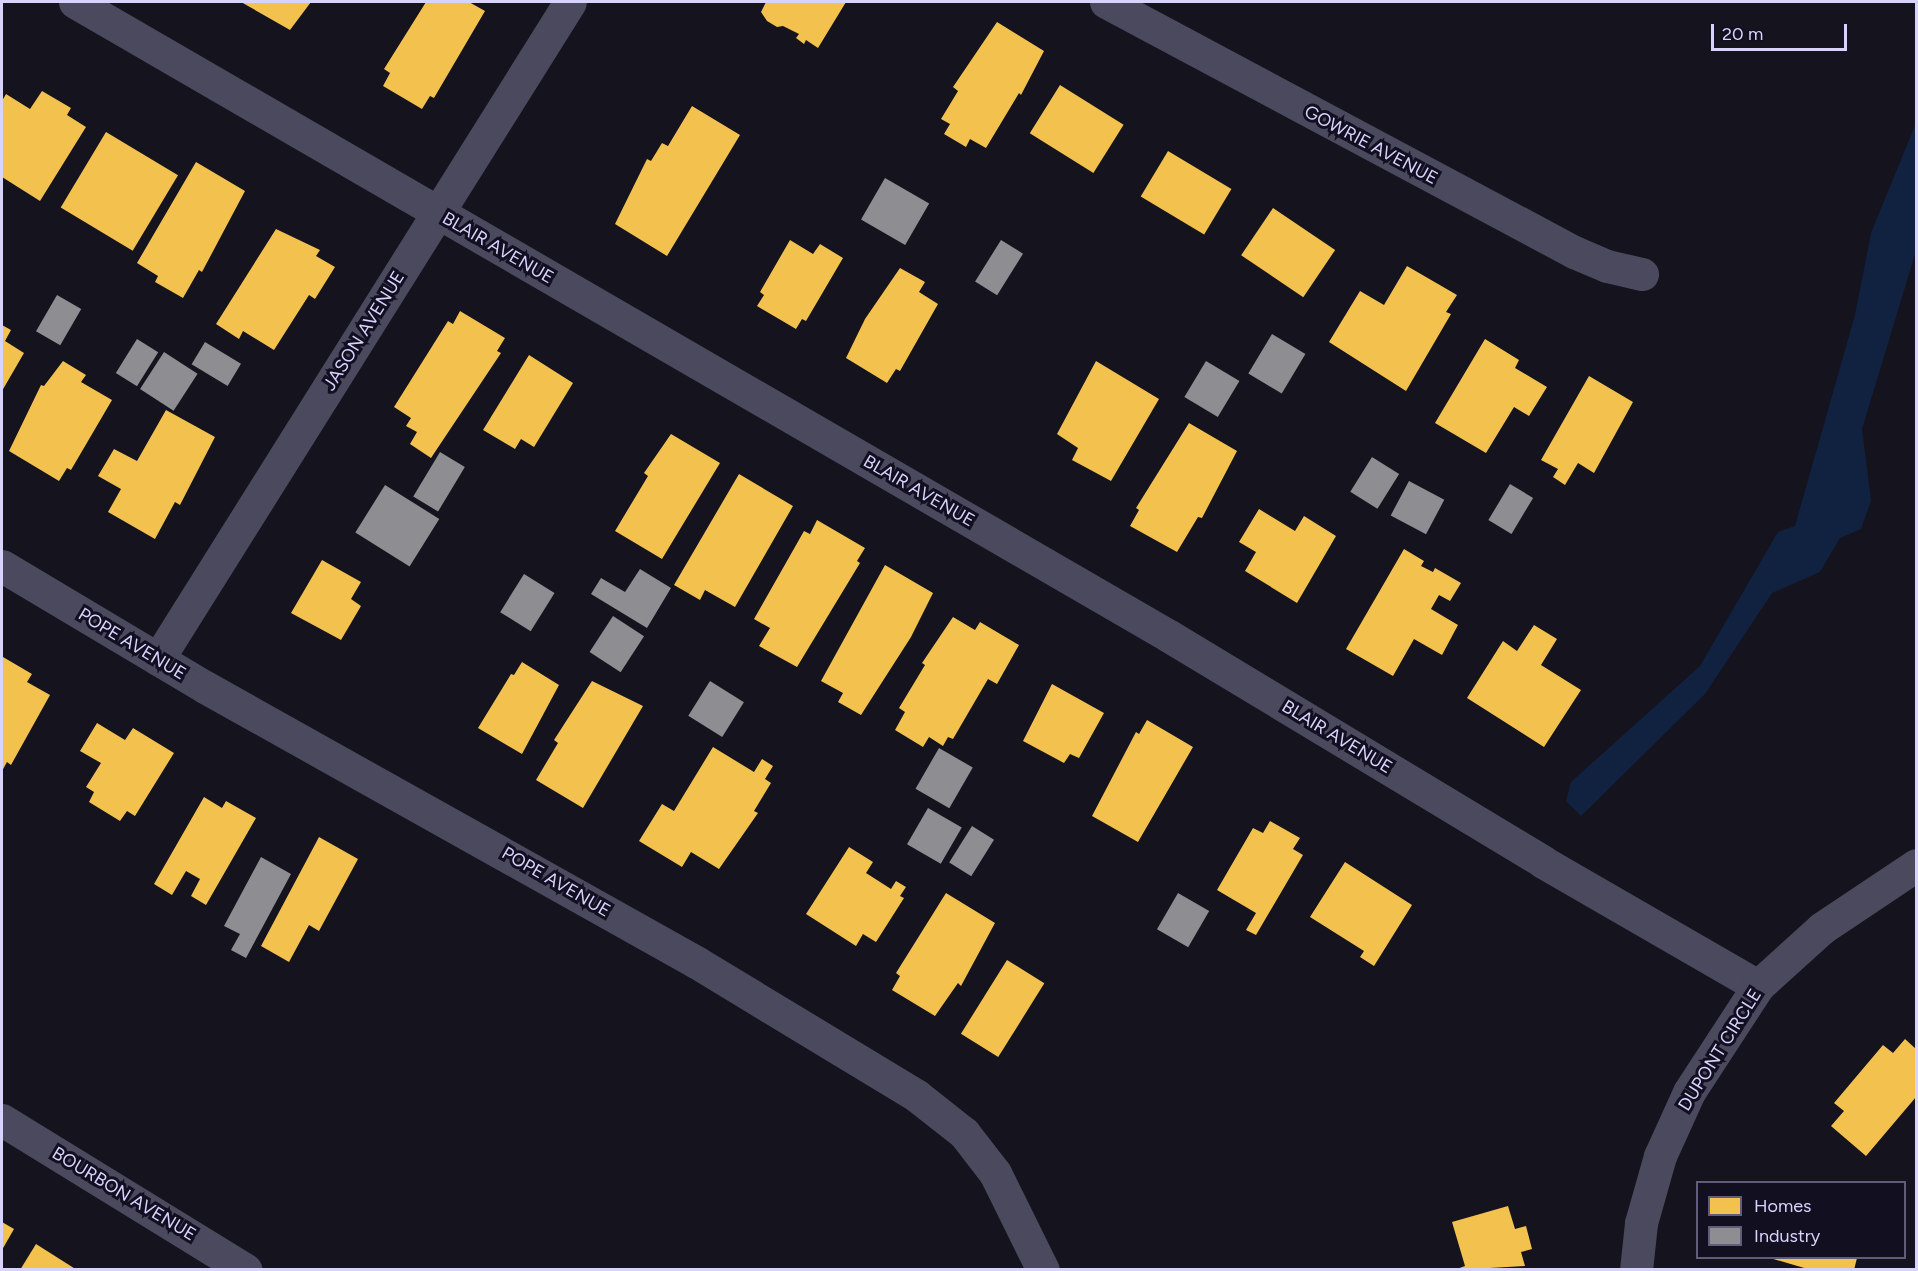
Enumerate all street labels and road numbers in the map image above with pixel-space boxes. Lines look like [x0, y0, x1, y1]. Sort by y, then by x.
street label: GOWRIE AVENUE [1301, 101, 1441, 189]
street label: BLAIR AVENUE [438, 207, 558, 289]
street label: JASON AVENUE [319, 267, 409, 395]
street label: BLAIR AVENUE [859, 450, 979, 532]
street label: POPE AVENUE [74, 603, 190, 685]
street label: BLAIR AVENUE [1278, 696, 1396, 778]
street label: POPE AVENUE [498, 842, 614, 922]
street label: DUPONT CIRCLE [1674, 985, 1766, 1115]
street label: BOURBON AVENUE [48, 1142, 200, 1246]

